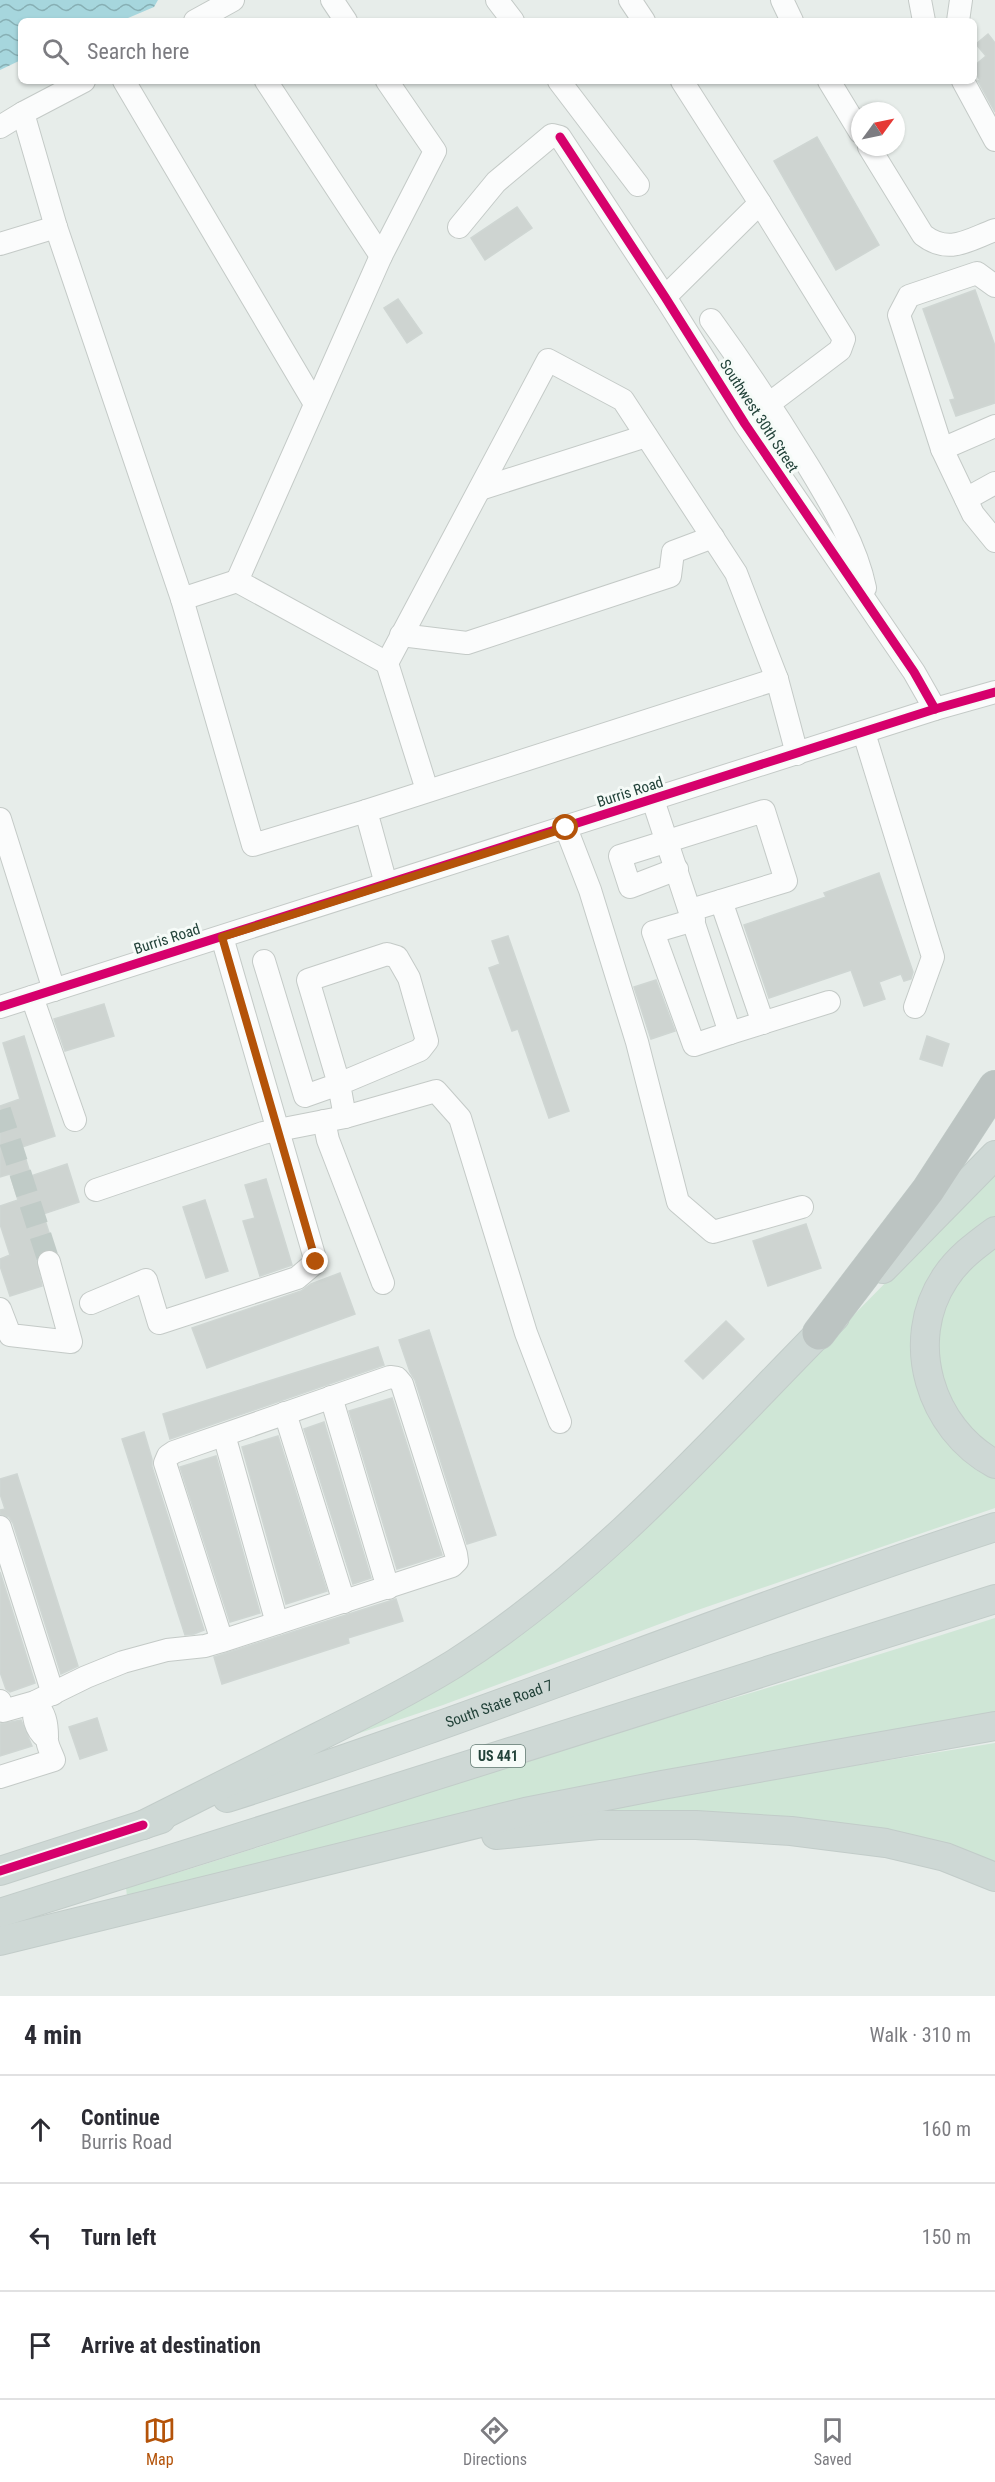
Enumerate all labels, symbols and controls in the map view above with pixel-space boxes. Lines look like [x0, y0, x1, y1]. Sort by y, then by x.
search box [18, 18, 977, 84]
icon: search [39, 35, 72, 68]
text: Search here [87, 39, 189, 64]
north arrow [851, 102, 905, 156]
street label: Southwest 30th Street [716, 356, 802, 476]
street label: Burris Road [595, 773, 665, 811]
route start [552, 814, 578, 840]
street label: Burris Road [132, 920, 202, 958]
route end [302, 1248, 328, 1274]
street label: South State Road 7 [443, 1676, 555, 1732]
road number: US 441 [471, 1745, 525, 1767]
text: 4 min [24, 2020, 82, 2050]
text: Walk · 310 m [870, 2023, 971, 2047]
text: Continue [81, 2105, 160, 2130]
icon: ahead [24, 2113, 57, 2146]
text: 160 m [922, 2117, 971, 2141]
text: Burris Road [81, 2130, 172, 2154]
icon: left [24, 2221, 57, 2254]
text: Turn left [81, 2225, 156, 2250]
text: 150 m [922, 2225, 971, 2249]
icon: arrive [24, 2329, 57, 2362]
text: Arrive at destination [81, 2333, 261, 2358]
tab: Map [143, 2414, 176, 2469]
tab: Directions [463, 2414, 527, 2469]
tab: Saved [814, 2414, 852, 2469]

